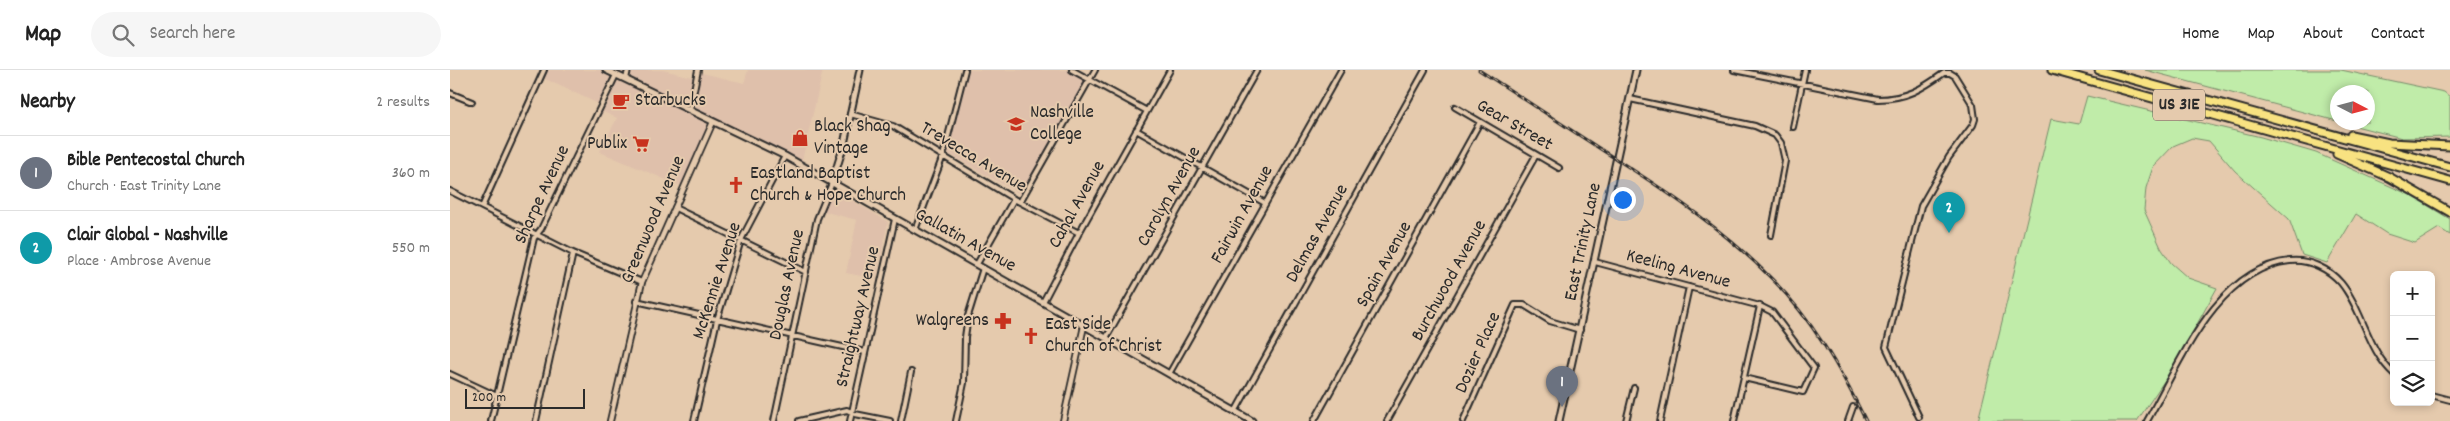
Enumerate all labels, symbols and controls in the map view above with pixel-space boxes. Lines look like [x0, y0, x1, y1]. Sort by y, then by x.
search box [91, 12, 441, 57]
text: Map [25, 18, 61, 52]
icon: search [109, 21, 137, 49]
text: Search here [149, 21, 235, 48]
text: Home [2182, 22, 2219, 47]
text: Map [2247, 22, 2275, 47]
text: About [2303, 22, 2343, 47]
text: Contact [2371, 22, 2425, 47]
north arrow [2330, 85, 2375, 130]
text: Nearby [20, 88, 75, 118]
place label: Starbucks [635, 88, 706, 115]
road number: US 31E [2153, 90, 2205, 120]
text: 2 results [376, 91, 430, 114]
cafe icon: Starbucks [611, 91, 631, 111]
street label: Gear Street [1471, 93, 1557, 159]
place label: Nashville College [1030, 100, 1094, 149]
place label: Black Shag Vintage [814, 114, 891, 163]
school or university icon: Nashville College [1006, 114, 1026, 134]
street label: Trevecca Avenue [915, 116, 1031, 200]
shop icon: Black Shag Vintage [790, 128, 810, 148]
place label: Publix [587, 131, 627, 158]
supermarket icon: Publix [631, 134, 651, 154]
street label: Sharpe Avenue [508, 141, 578, 249]
street label: Carolyn Avenue [1131, 142, 1209, 252]
text: Bible Pentecostal Church [67, 148, 245, 175]
street label: Greenwood Avenue [615, 152, 693, 288]
street label: Cahal Avenue [1043, 156, 1113, 254]
place label: Eastland Baptist Church & Hope Church [750, 161, 906, 210]
street label: Fairwin Avenue [1205, 161, 1281, 269]
text: 1 [34, 162, 38, 185]
text: 360 m [392, 162, 430, 185]
text: Church · East Trinity Lane [67, 175, 221, 198]
church icon: Eastland Baptist Church & Hope Church [726, 175, 746, 195]
street label: Delmas Avenue [1280, 180, 1356, 288]
street label: East Trinity Lane [1558, 180, 1610, 304]
your location [1610, 187, 1636, 213]
pin: 2 [1933, 192, 1965, 233]
street label: Gallatin Avenue [909, 202, 1021, 280]
street label: Burchwood Avenue [1405, 215, 1495, 347]
street label: Spain Avenue [1350, 217, 1420, 313]
street label: McKennie Avenue [686, 219, 750, 343]
text: Clair Global - Nashville [67, 223, 228, 250]
street label: Douglas Avenue [763, 227, 813, 343]
text: 2 [33, 237, 40, 260]
text: 550 m [392, 237, 430, 260]
street label: Keeling Avenue [1623, 243, 1733, 297]
street label: Straightway Avenue [830, 244, 888, 390]
text: Place · Ambrose Avenue [67, 250, 211, 273]
map controls [2390, 271, 2435, 406]
button: + [2390, 271, 2435, 316]
place label: Walgreens [916, 308, 989, 335]
street label: Dozier Place [1449, 308, 1509, 398]
pharmacy icon: Walgreens [993, 311, 1013, 331]
place label: East Side Church of Christ [1045, 312, 1162, 361]
button: − [2390, 316, 2435, 361]
church icon: East Side Church of Christ [1021, 326, 1041, 346]
button: layers [2390, 361, 2435, 406]
pin: 1 [1546, 366, 1578, 407]
scale bar [465, 386, 585, 409]
text: 200 m [472, 388, 506, 408]

